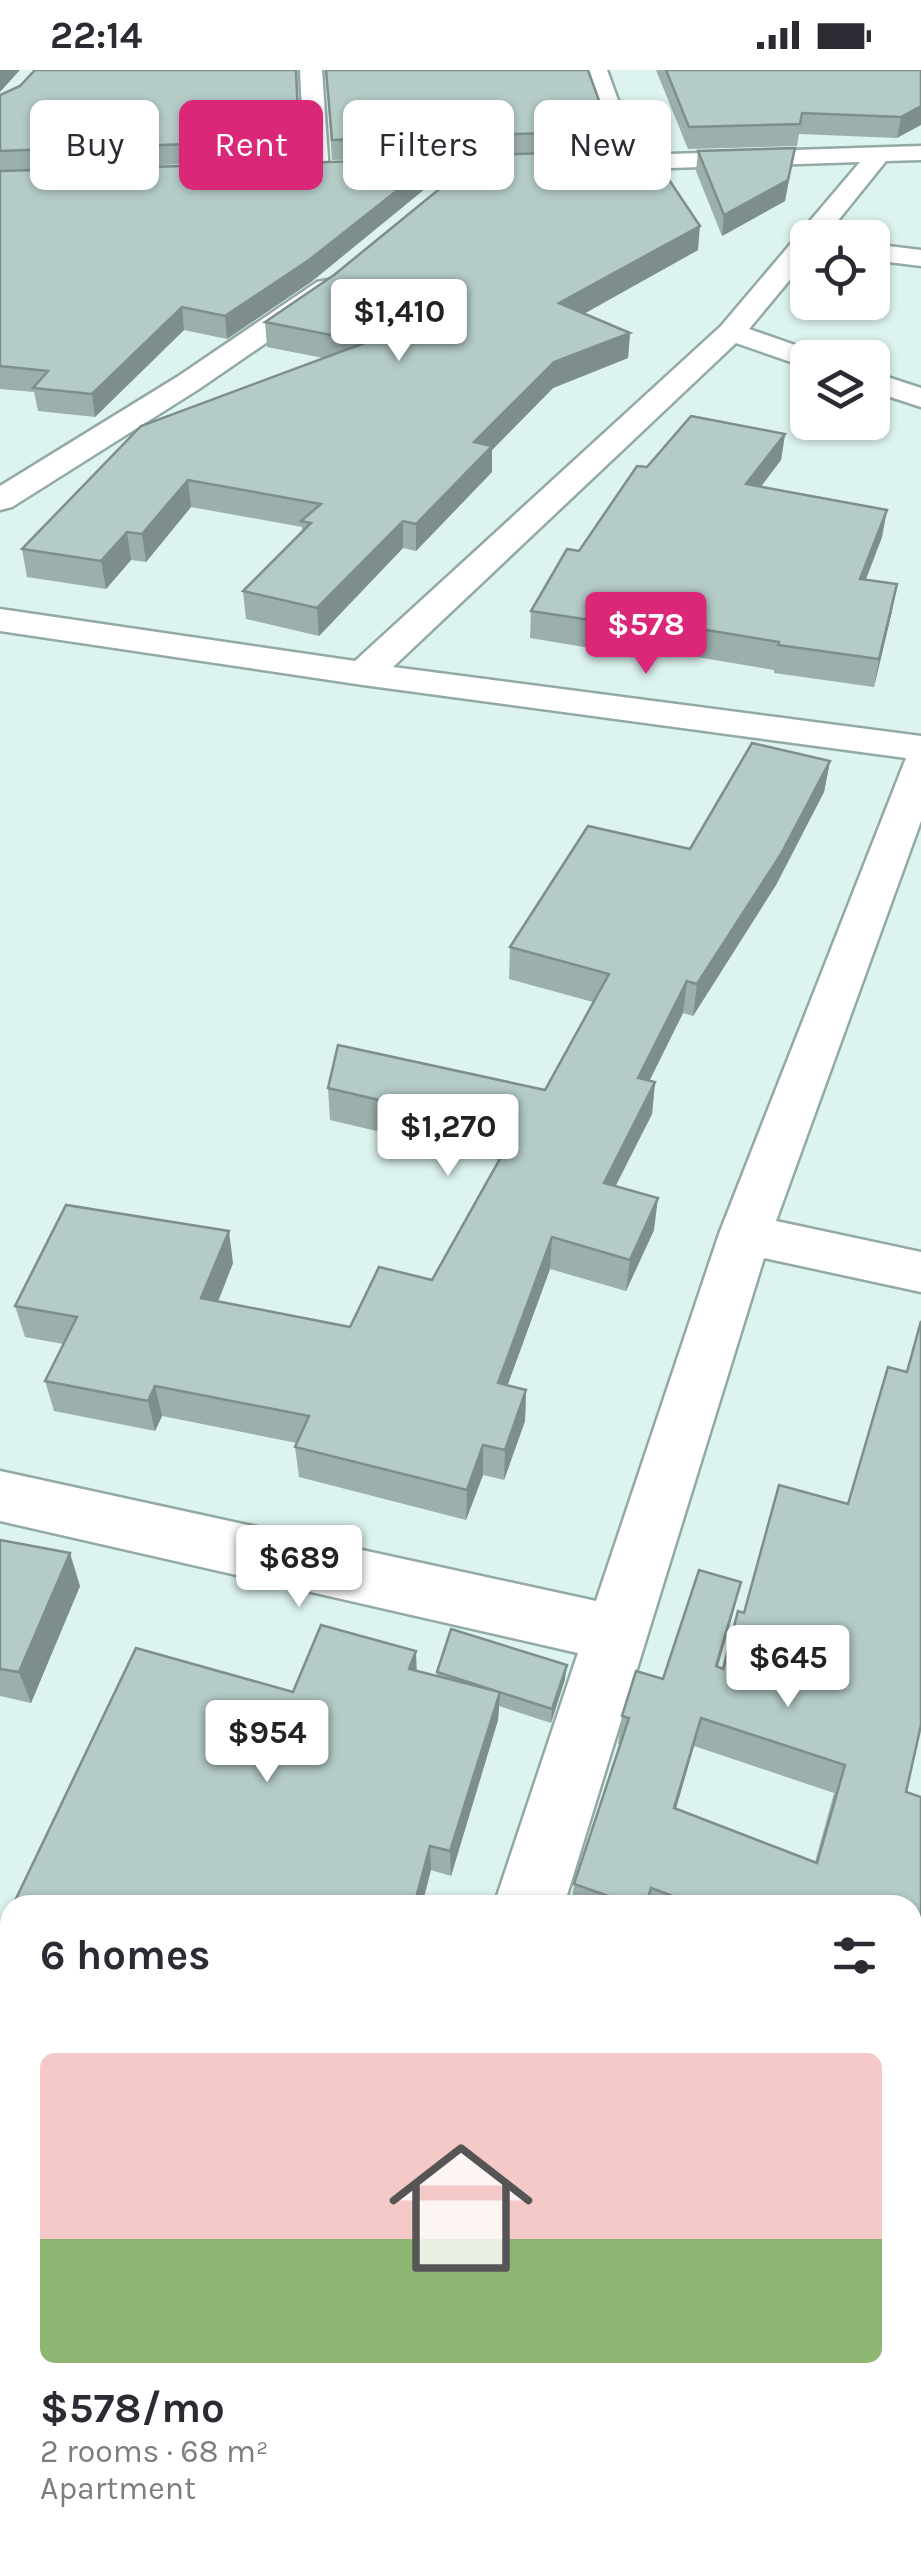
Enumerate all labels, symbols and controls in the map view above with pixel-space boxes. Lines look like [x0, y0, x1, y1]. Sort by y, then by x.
text: 22:14 [50, 13, 142, 58]
chip: Buy [30, 100, 159, 190]
chip: Rent [179, 100, 323, 190]
chip: Filters [343, 100, 514, 190]
chip: New [534, 100, 671, 190]
map controls [790, 220, 890, 440]
button: locate [790, 220, 890, 320]
pin: $1,410 [318, 279, 480, 364]
text: $1,410 [353, 293, 445, 330]
button: layers [790, 340, 890, 440]
pin: $578 [587, 592, 705, 677]
text: $578 [607, 606, 685, 643]
pin: $1,270 [367, 1094, 529, 1179]
text: $1,270 [399, 1108, 497, 1145]
pin: $689 [240, 1525, 358, 1610]
text: $689 [258, 1539, 340, 1576]
pin: $645 [729, 1625, 847, 1710]
text: $645 [748, 1639, 828, 1676]
pin: $954 [208, 1700, 326, 1785]
text: $954 [227, 1714, 307, 1751]
icon: filters [827, 1928, 882, 1983]
text: 6 homes [40, 1930, 210, 1980]
icon: home [371, 2118, 551, 2298]
text: $578/mo [40, 2383, 225, 2433]
text: 2 rooms · 68 m² [40, 2433, 269, 2470]
text: Apartment [40, 2470, 196, 2507]

